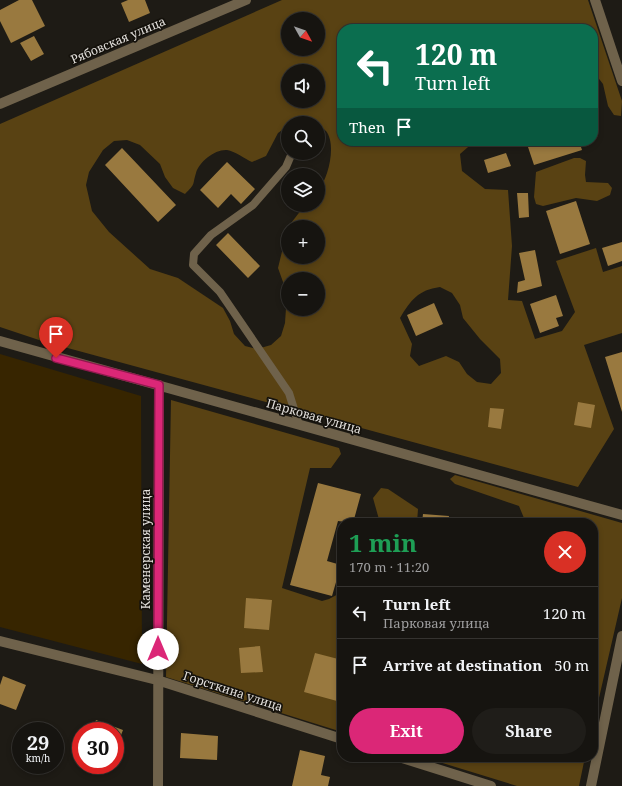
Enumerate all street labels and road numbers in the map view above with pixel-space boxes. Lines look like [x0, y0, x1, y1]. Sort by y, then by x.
street label: Рябовская улица [68, 12, 168, 68]
street label: Парковая улица [264, 394, 364, 438]
street label: Каменерская улица [137, 489, 154, 609]
street label: Горсткина улица [181, 667, 285, 715]

